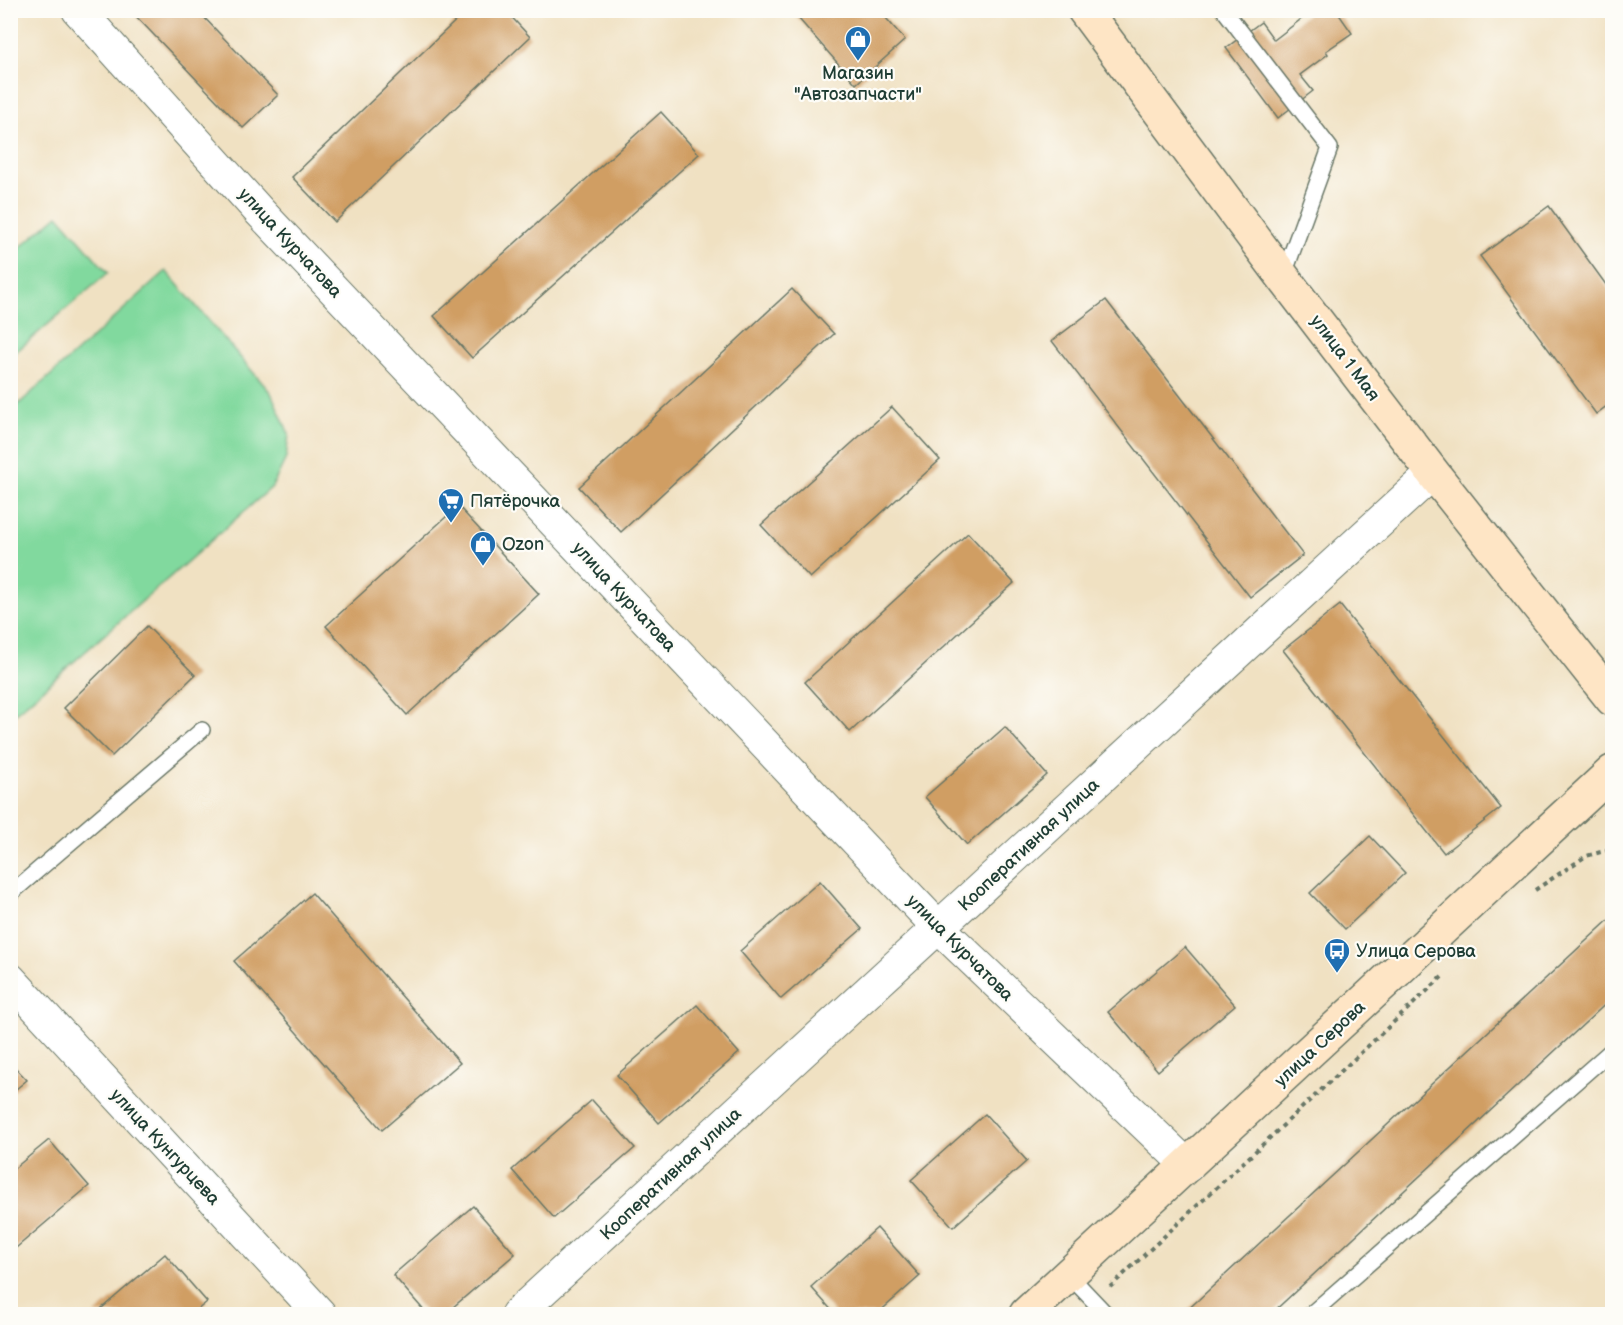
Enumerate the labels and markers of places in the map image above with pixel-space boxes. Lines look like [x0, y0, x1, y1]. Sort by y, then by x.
shop icon: Магазин "Автозапчасти" [843, 24, 873, 62]
place label: Магазин "Автозапчасти" [794, 63, 922, 105]
supermarket icon: Пятёрочка [436, 486, 466, 524]
place label: Пятёрочка [470, 491, 561, 512]
shop icon: Ozon [468, 529, 498, 567]
place label: Ozon [502, 534, 544, 555]
bus stop icon: Улица Серова [1322, 936, 1352, 974]
place label: Улица Серова [1356, 941, 1476, 962]

